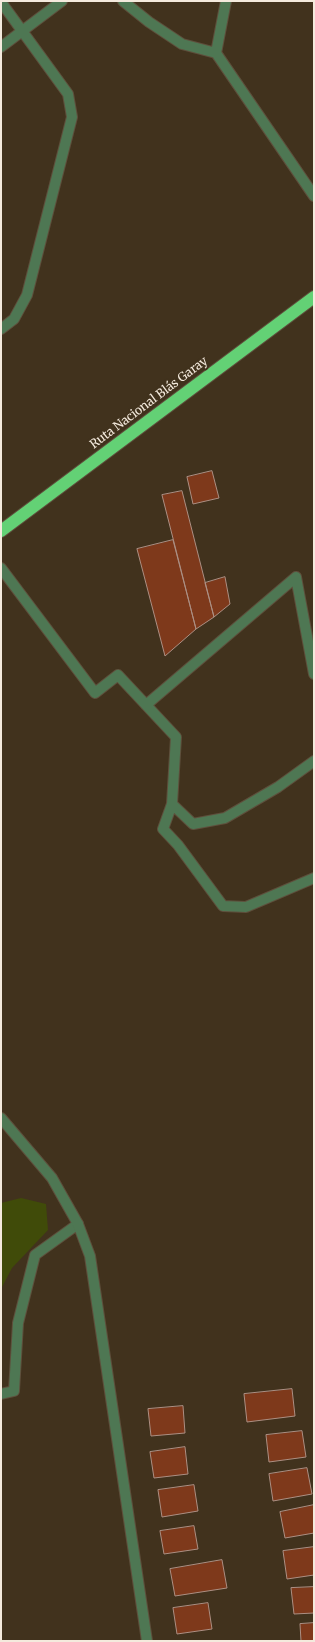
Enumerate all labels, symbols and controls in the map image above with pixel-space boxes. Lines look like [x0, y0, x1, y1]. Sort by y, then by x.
street label: Ruta Nacional Blás Garay [87, 354, 211, 452]

